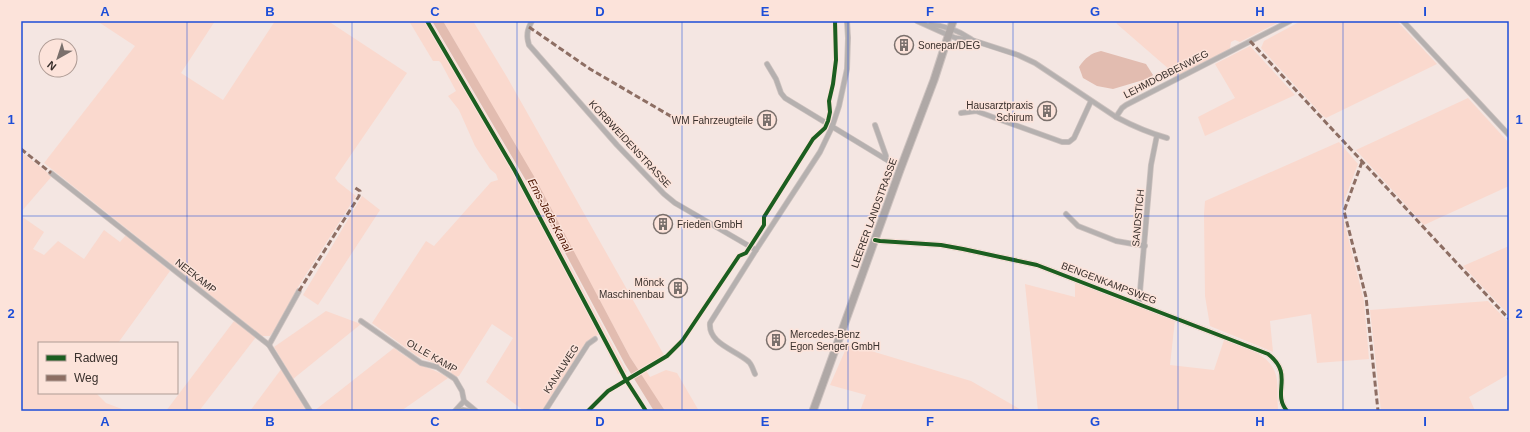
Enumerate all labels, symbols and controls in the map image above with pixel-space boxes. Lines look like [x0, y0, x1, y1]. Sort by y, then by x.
text: A [100, 4, 110, 19]
text: B [265, 4, 275, 19]
text: C [430, 4, 440, 19]
text: D [595, 4, 605, 19]
text: E [761, 4, 770, 19]
text: F [926, 4, 934, 19]
text: G [1090, 4, 1100, 19]
text: H [1255, 4, 1265, 19]
text: I [1423, 4, 1427, 19]
building icon: Sonepar/DEG [893, 34, 915, 56]
north arrow [38, 38, 78, 78]
place label: Sonepar/DEG [918, 40, 980, 51]
street label: LEHMDOBBENWEG [1122, 48, 1211, 100]
text: N [45, 59, 59, 73]
street label: KORBWEIDENSTRASSE [587, 98, 673, 190]
place label: Hausarztpraxis Schirum [966, 100, 1033, 123]
building icon: Hausarztpraxis Schirum [1036, 100, 1058, 122]
building icon: WM Fahrzeugteile [756, 109, 778, 131]
text: 1 [7, 112, 15, 127]
text: 1 [1515, 112, 1523, 127]
place label: WM Fahrzeugteile [672, 115, 753, 126]
street label: LEERER LANDSTRASSE [849, 156, 899, 269]
water label: Ems-Jade-Kanal [526, 176, 575, 254]
street label: SANDSTICH [1130, 189, 1146, 247]
building icon: Frieden GmbH [652, 213, 674, 235]
place label: Frieden GmbH [677, 219, 743, 230]
street label: NEEKAMP [173, 257, 219, 296]
street label: BENGENKAMPSWEG [1060, 260, 1158, 306]
place label: Mönck Maschinenbau [599, 277, 665, 300]
building icon: Mönck Maschinenbau [667, 277, 689, 299]
text: 2 [7, 306, 15, 321]
text: 2 [1515, 306, 1523, 321]
building icon: Mercedes-Benz Egon Senger GmbH [765, 329, 787, 351]
place label: Mercedes-Benz Egon Senger GmbH [790, 329, 880, 352]
street label: OLLE KAMP [405, 337, 460, 375]
legend [38, 342, 178, 394]
street label: KANALWEG [541, 342, 581, 395]
text: Radweg [74, 351, 118, 365]
text: Weg [74, 371, 98, 385]
text: A [100, 414, 110, 429]
text: B [265, 414, 275, 429]
text: C [430, 414, 440, 429]
text: D [595, 414, 605, 429]
text: E [761, 414, 770, 429]
text: F [926, 414, 934, 429]
text: G [1090, 414, 1100, 429]
text: H [1255, 414, 1265, 429]
text: I [1423, 414, 1427, 429]

